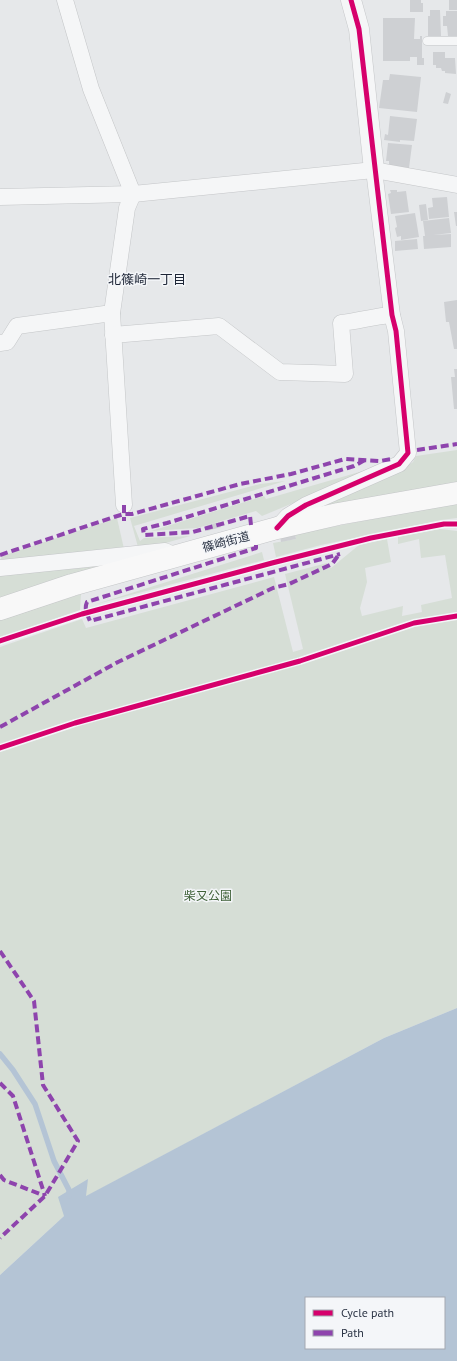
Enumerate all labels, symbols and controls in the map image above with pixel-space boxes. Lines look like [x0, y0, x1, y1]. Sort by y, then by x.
district label: 北篠崎一丁目 [108, 271, 186, 288]
street label: 篠崎街道 [201, 528, 251, 555]
park label: 柴又公園 [184, 888, 232, 903]
legend [305, 1297, 445, 1349]
text: Cycle path [341, 1305, 394, 1320]
text: Path [341, 1325, 364, 1340]

